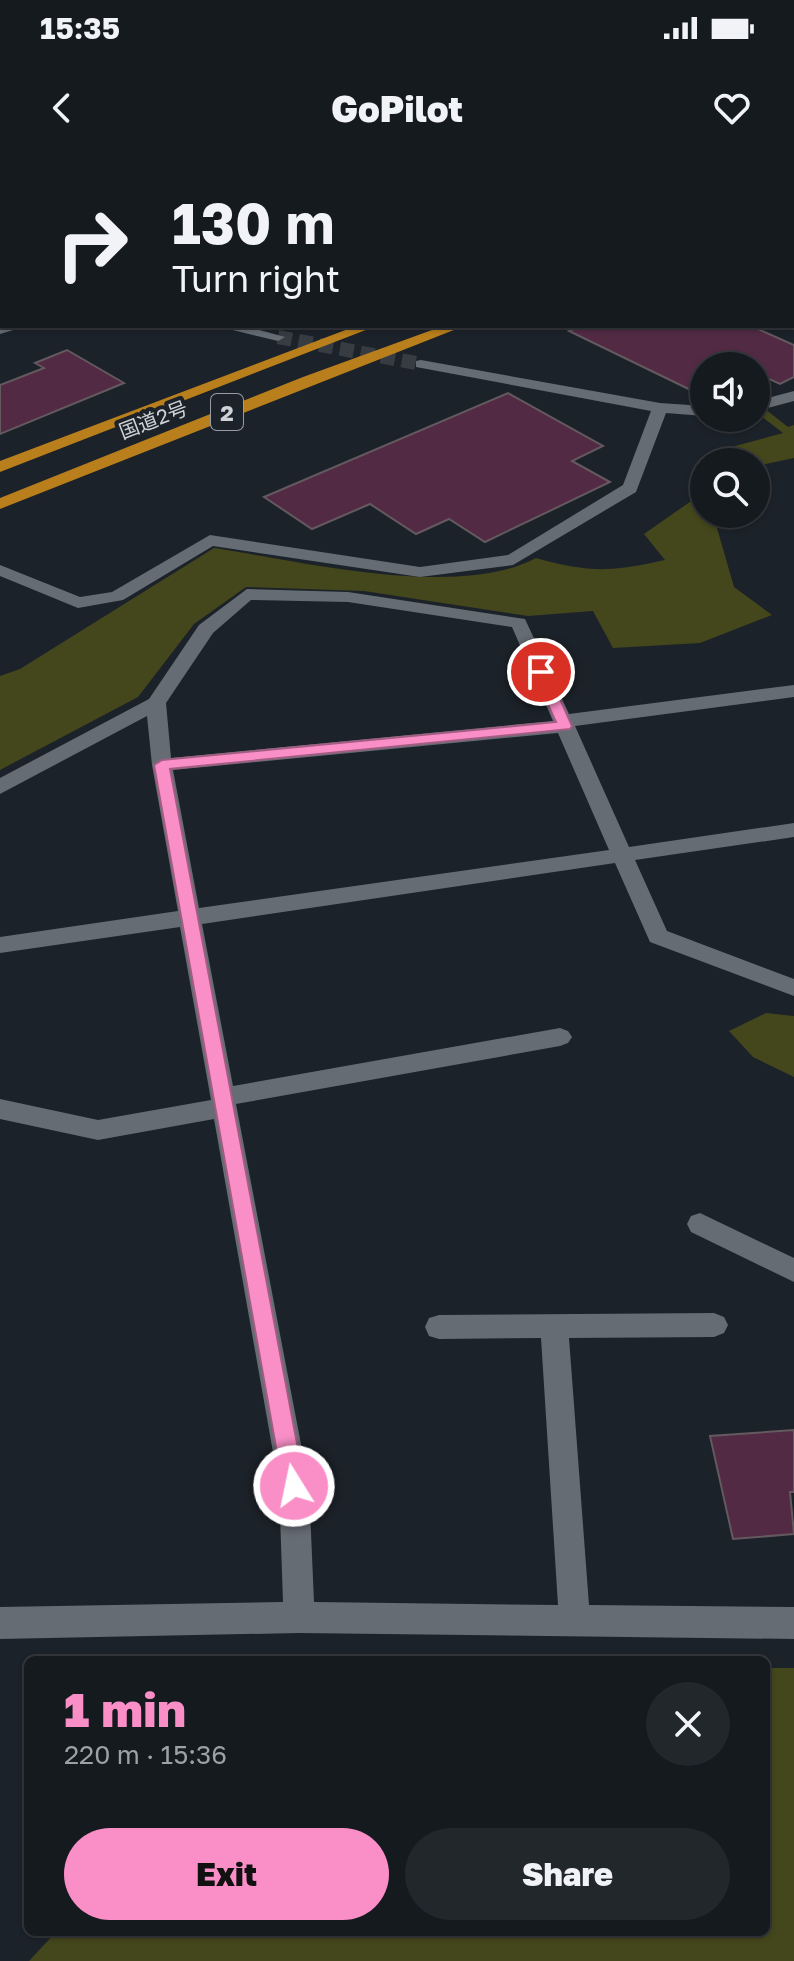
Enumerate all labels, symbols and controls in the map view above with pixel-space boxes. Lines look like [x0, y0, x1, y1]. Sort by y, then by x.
text: 15:35 [40, 10, 120, 46]
icon: back [40, 86, 84, 130]
icon: heart [710, 86, 754, 130]
text: GoPilot [331, 87, 463, 130]
text: 130 m [172, 189, 334, 256]
icon: right [40, 192, 144, 296]
text: Turn right [172, 257, 340, 300]
map controls [690, 352, 770, 528]
button: sound [690, 352, 770, 432]
road number: 2 [211, 394, 243, 430]
street label: 国道2号 [115, 395, 191, 443]
button: search [690, 448, 770, 528]
pin [507, 638, 575, 706]
icon: arrive [519, 650, 563, 694]
position arrow [252, 1444, 336, 1528]
text: 1 min [64, 1680, 186, 1738]
button: close [646, 1682, 730, 1766]
text: 220 m · 15:36 [64, 1739, 227, 1770]
button: Exit [64, 1828, 389, 1920]
button: Share [405, 1828, 730, 1920]

